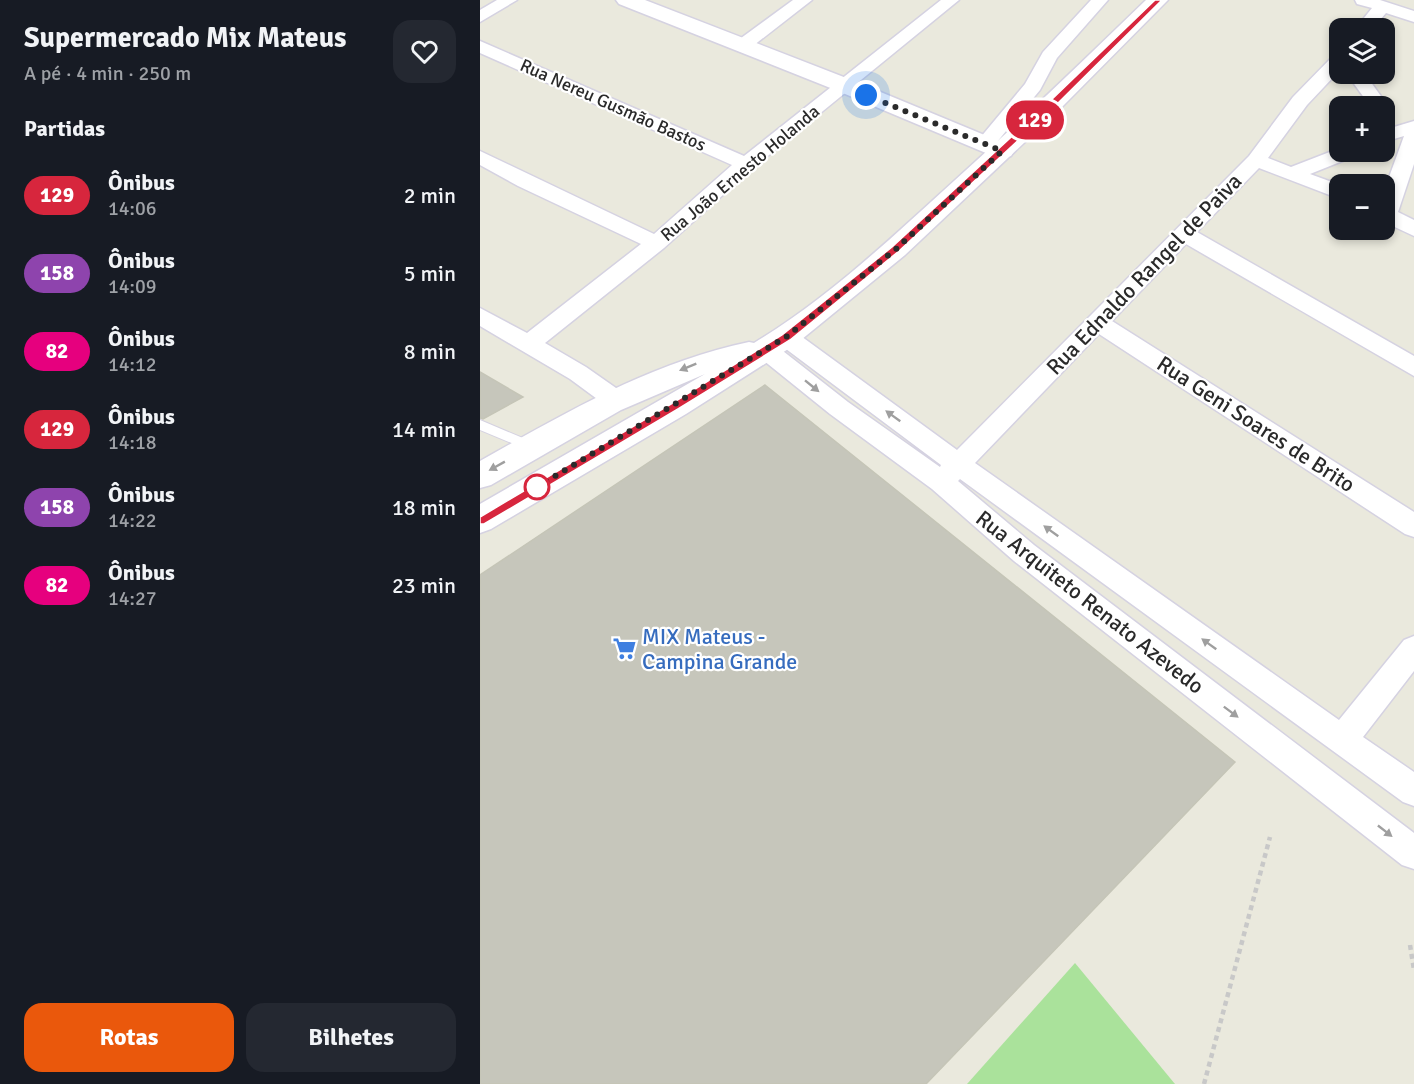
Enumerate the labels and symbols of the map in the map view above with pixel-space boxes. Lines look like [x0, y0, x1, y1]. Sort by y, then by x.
street label: Rua Nereu Gusmão Bastos [517, 54, 709, 156]
your location [851, 80, 881, 110]
street label: Rua João Ernesto Holanda [656, 100, 824, 246]
line badge: 129 [1000, 100, 1070, 140]
street label: Rua Ednaldo Rangel de Paiva [1041, 168, 1247, 380]
street label: Rua Geni Soares de Brito [1152, 350, 1360, 498]
one-way arrow [679, 362, 697, 372]
one-way arrow [804, 379, 819, 392]
one-way arrow [885, 410, 901, 422]
one-way arrow [488, 461, 505, 471]
unlabelled marker [524, 474, 550, 500]
street label: Rua Arquiteto Renato Azevedo [971, 505, 1209, 699]
one-way arrow [1043, 525, 1059, 537]
place label: MIX Mateus - Campina Grande [642, 623, 797, 675]
supermarket icon: MIX Mateus - Campina Grande [611, 636, 637, 662]
one-way arrow [1202, 638, 1218, 650]
one-way arrow [1222, 706, 1238, 718]
one-way arrow [1378, 824, 1393, 836]

